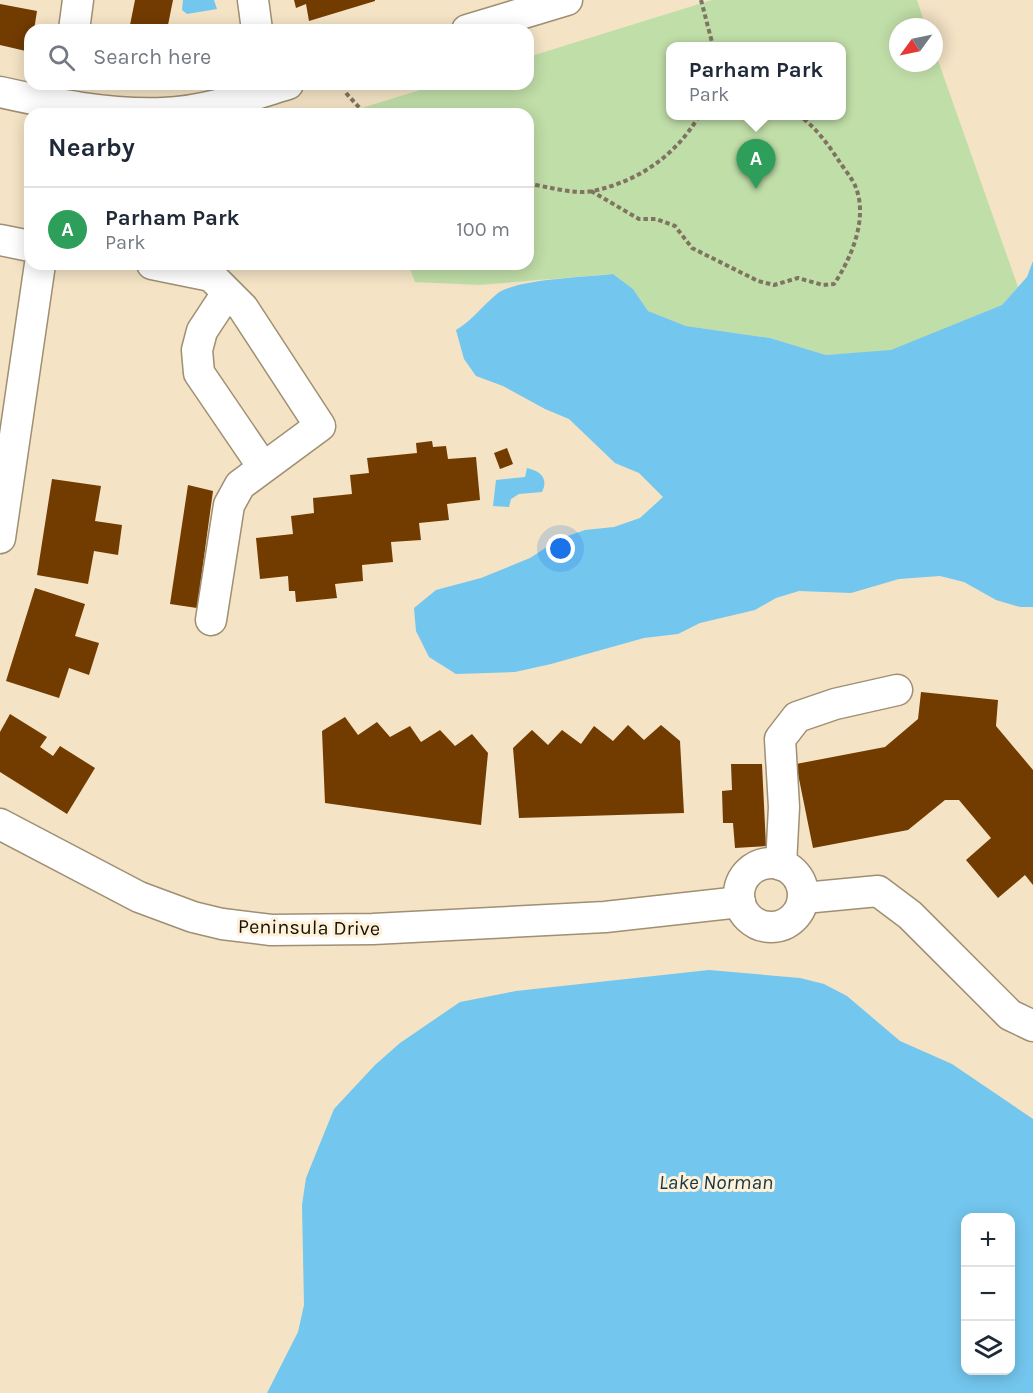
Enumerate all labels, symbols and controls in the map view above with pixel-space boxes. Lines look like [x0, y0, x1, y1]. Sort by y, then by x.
north arrow [889, 18, 943, 72]
search box [24, 24, 534, 90]
icon: search [45, 41, 78, 74]
popup [666, 42, 846, 120]
text: Search here [93, 44, 211, 70]
text: Parham Park [689, 57, 823, 83]
text: Park [689, 83, 729, 106]
text: Nearby [48, 132, 135, 163]
pin: A [736, 140, 776, 189]
text: Parham Park [105, 205, 240, 231]
text: A [61, 218, 74, 241]
text: 100 m [456, 218, 510, 241]
text: Park [105, 231, 146, 254]
your location [546, 534, 575, 563]
street label: Peninsula Drive [238, 915, 380, 940]
water label: Lake Norman [659, 1170, 773, 1194]
map controls [961, 1213, 1015, 1375]
button: + [961, 1213, 1015, 1267]
button: − [961, 1267, 1015, 1321]
button: layers [961, 1321, 1015, 1375]

